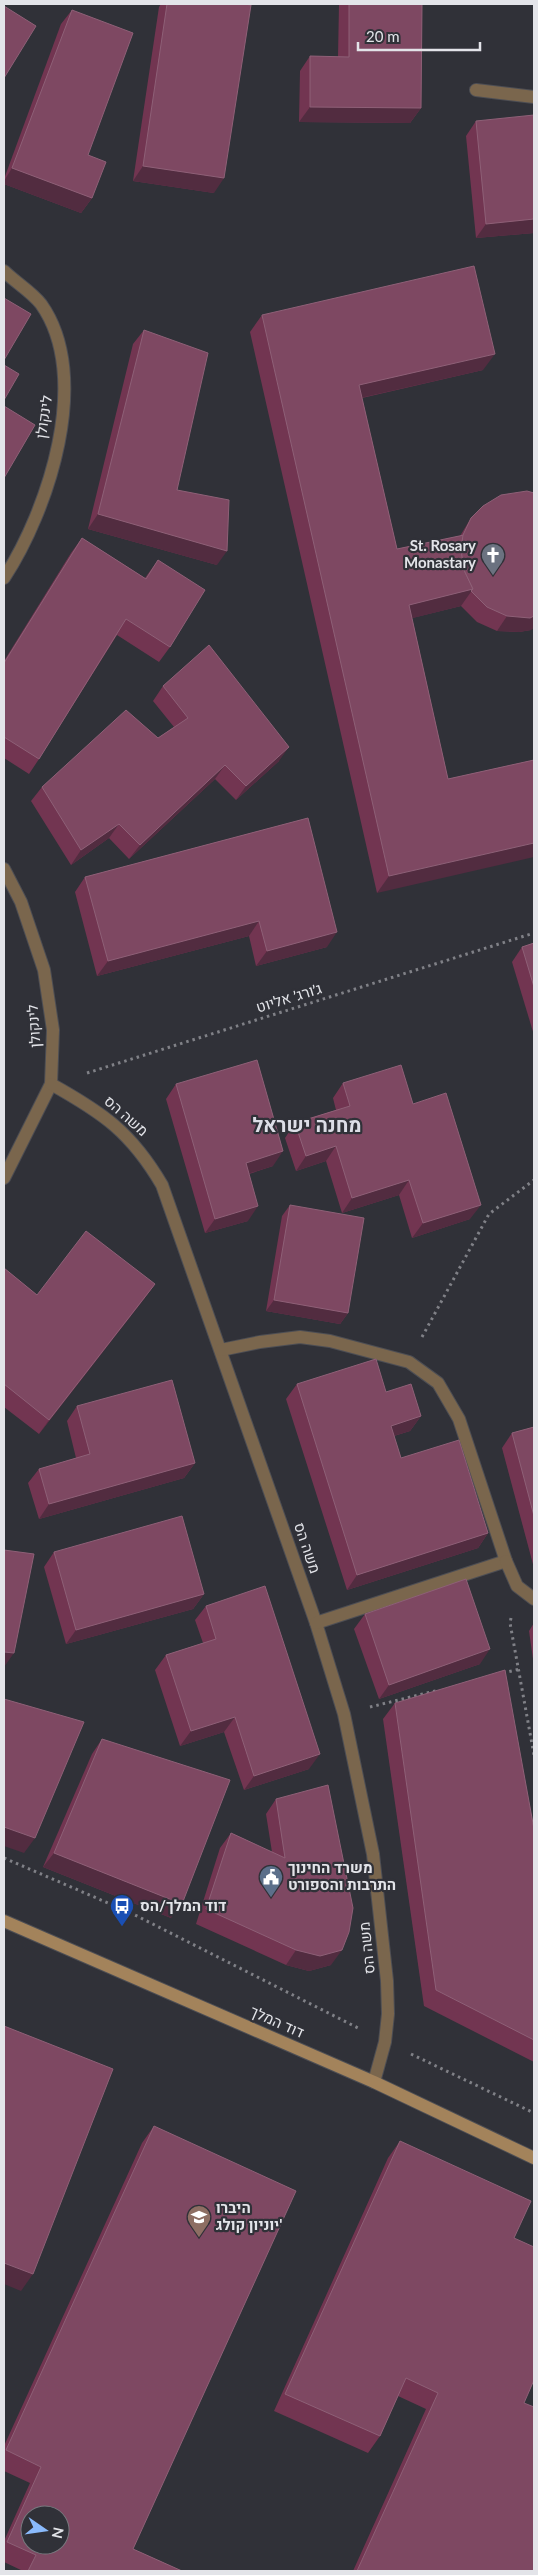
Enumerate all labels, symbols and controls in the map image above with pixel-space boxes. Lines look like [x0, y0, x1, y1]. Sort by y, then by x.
scale bar [358, 20, 480, 52]
text: 20 m [366, 27, 400, 45]
street label: לינקולן [31, 394, 55, 440]
place label: St. Rosary Monastary [404, 536, 476, 571]
church icon: St. Rosary Monastary [480, 542, 506, 576]
street label: ג׳ורג׳ אליוט [254, 978, 324, 1016]
street label: לינקולן [22, 1003, 43, 1048]
street label: משה הס [101, 1091, 152, 1139]
district label: מחנה ישראל [252, 1112, 362, 1136]
street label: משה הס [291, 1520, 325, 1575]
place label: משרד החינוך התרבות והספורט [288, 1858, 396, 1893]
public building icon: משרד החינוך התרבות והספורט [258, 1864, 284, 1898]
bus stop icon: דוד המלך/הס [109, 1893, 135, 1927]
place label: דוד המלך/הס [140, 1896, 226, 1914]
street label: משה הס [354, 1921, 378, 1975]
street label: דוד המלך [248, 2001, 307, 2041]
place label: היברו יוניון קולג' [216, 2198, 282, 2233]
school or university icon: היברו יוניון קולג' [186, 2204, 212, 2238]
north arrow [20, 2505, 70, 2555]
text: N [49, 2526, 68, 2540]

